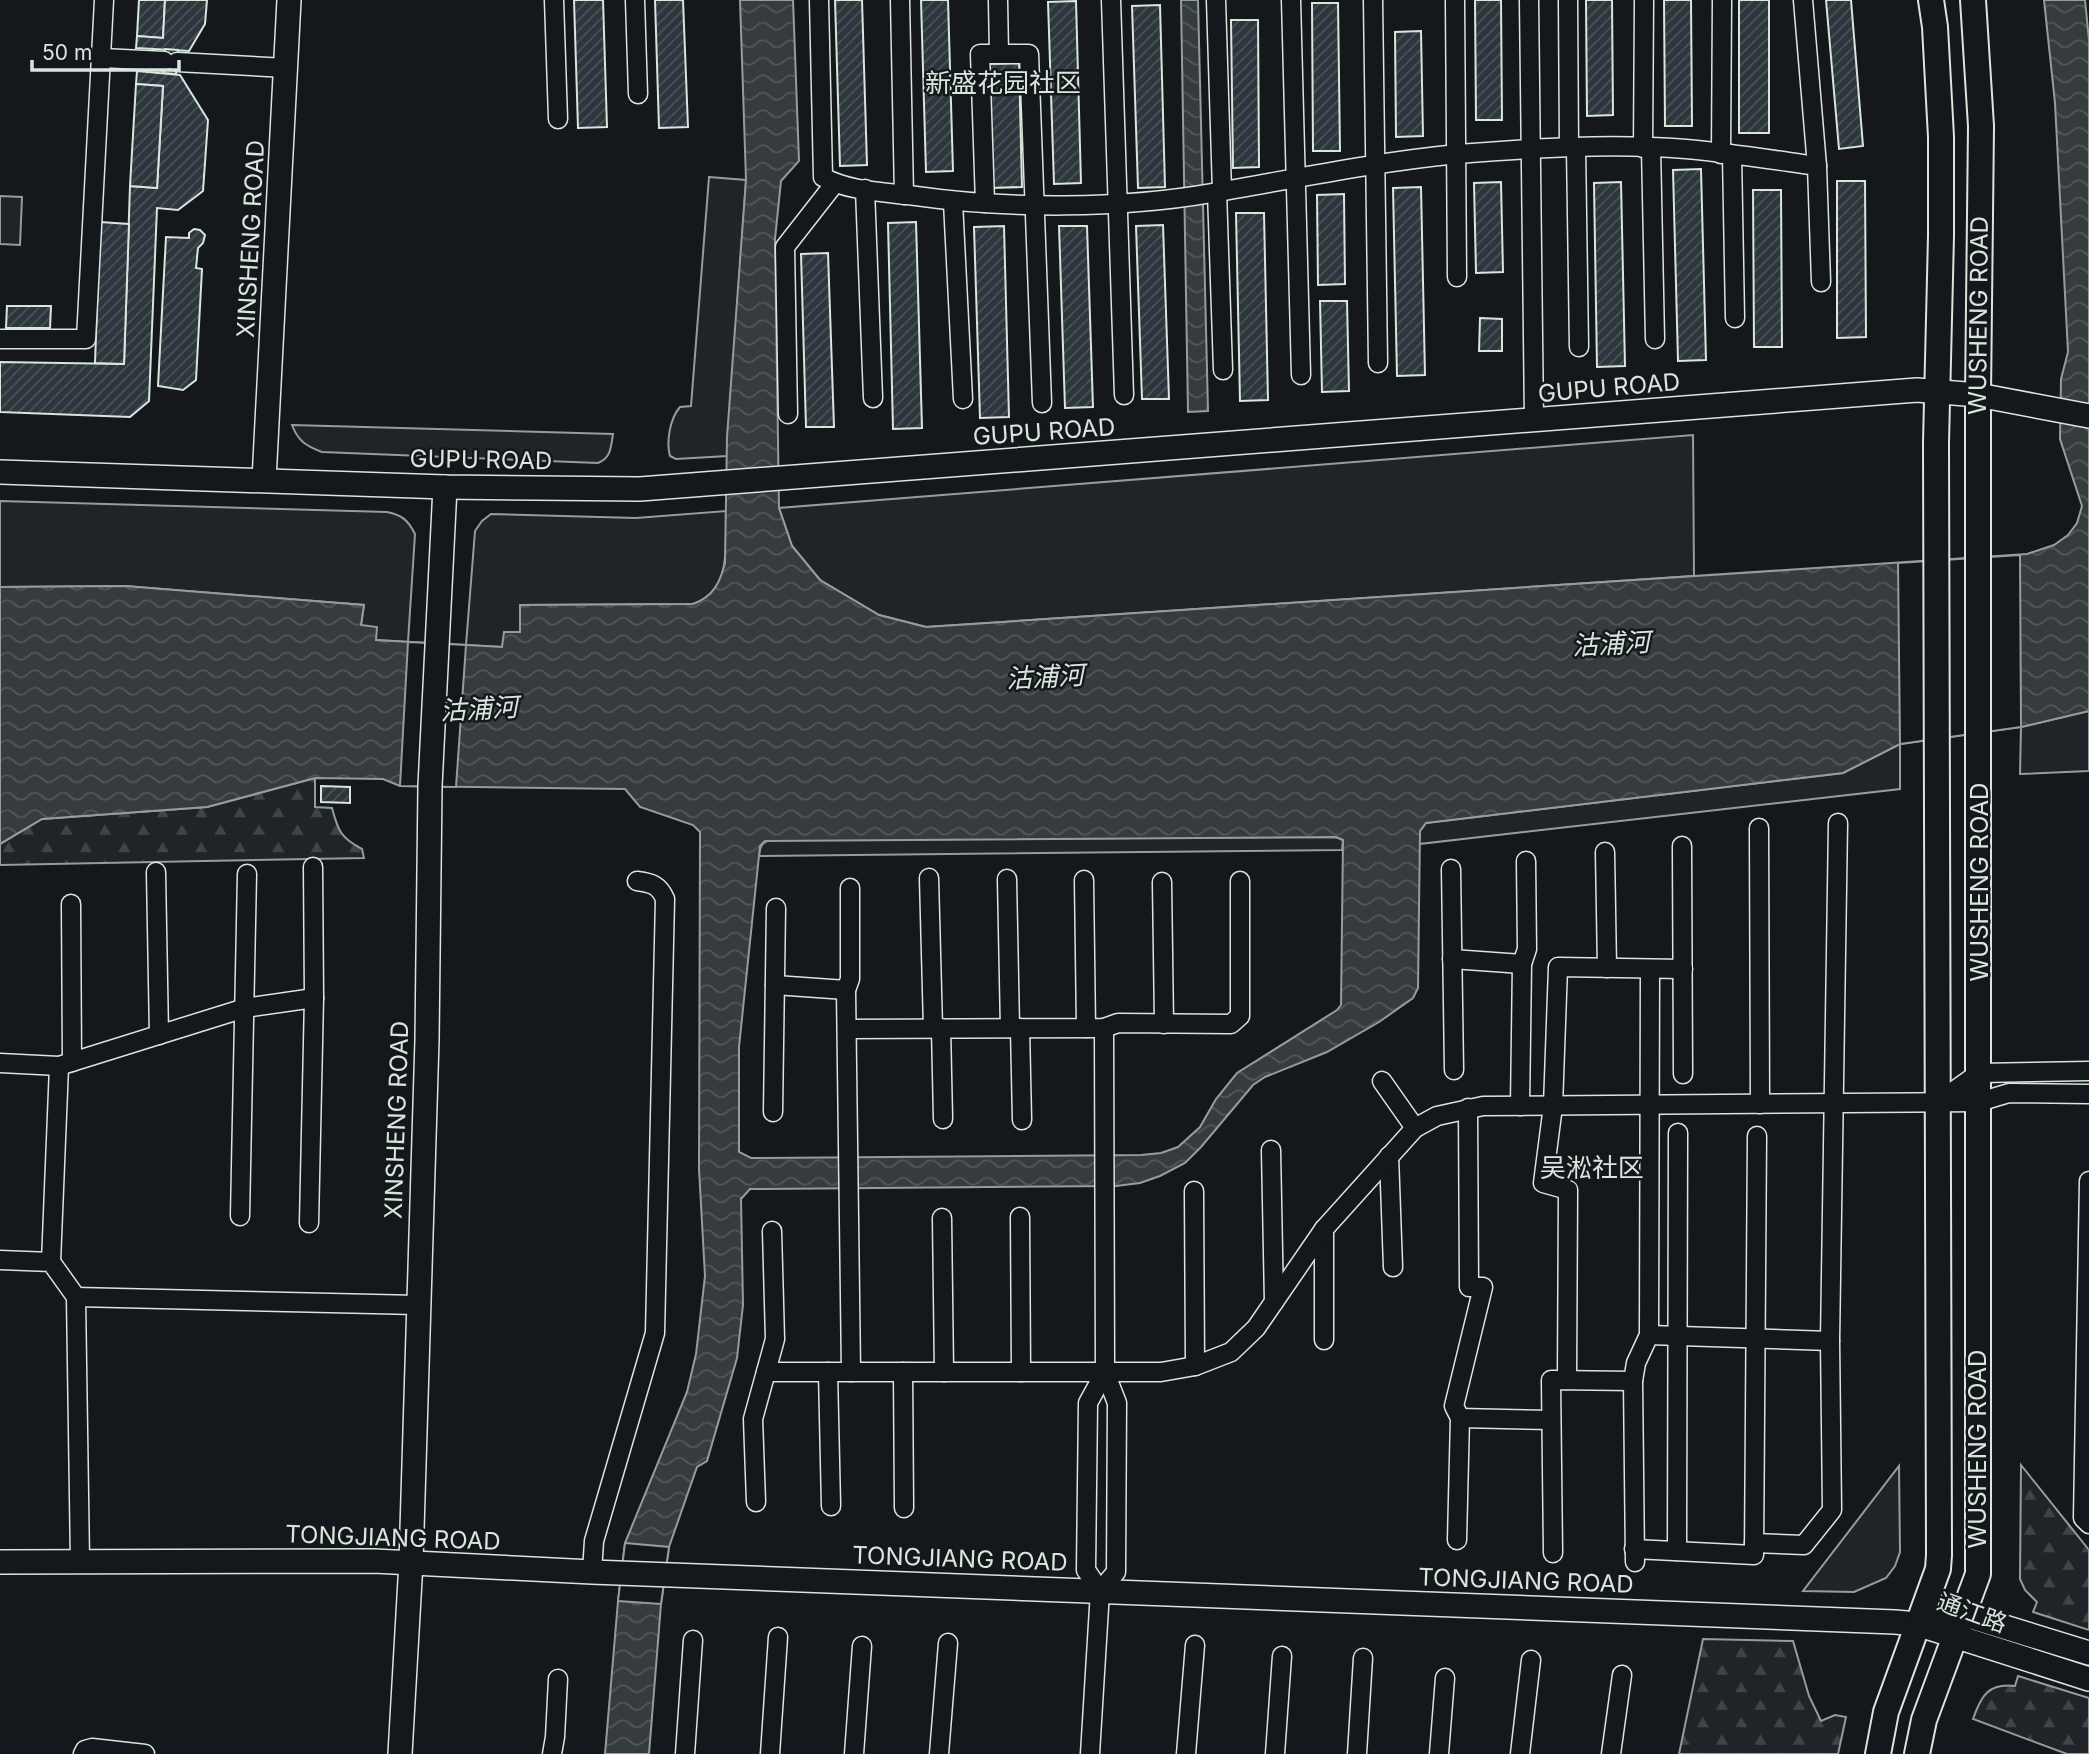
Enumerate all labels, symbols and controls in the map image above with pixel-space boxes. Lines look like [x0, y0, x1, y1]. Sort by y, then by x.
scale bar [32, 28, 178, 72]
text: 50 m [42, 40, 92, 65]
district label: 新盛花园社区 [925, 67, 1081, 98]
street label: XINSHENG ROAD [231, 139, 270, 339]
street label: WUSHENG ROAD [1963, 216, 1994, 415]
street label: GUPU ROAD [1537, 367, 1681, 408]
street label: GUPU ROAD [972, 412, 1116, 451]
street label: GUPU ROAD [409, 444, 553, 475]
water label: 沽浦河 [1571, 626, 1656, 661]
water label: 沽浦河 [1005, 659, 1090, 694]
water label: 沽浦河 [439, 691, 524, 726]
street label: WUSHENG ROAD [1965, 783, 1994, 981]
street label: XINSHENG ROAD [379, 1020, 414, 1220]
district label: 吴淞社区 [1540, 1152, 1644, 1183]
street label: WUSHENG ROAD [1963, 1350, 1992, 1548]
street label: TONGJIANG ROAD [285, 1519, 501, 1556]
street label: TONGJIANG ROAD [852, 1540, 1068, 1577]
street label: TONGJIANG ROAD [1418, 1562, 1634, 1599]
street label: 通江路 [1933, 1587, 2011, 1638]

